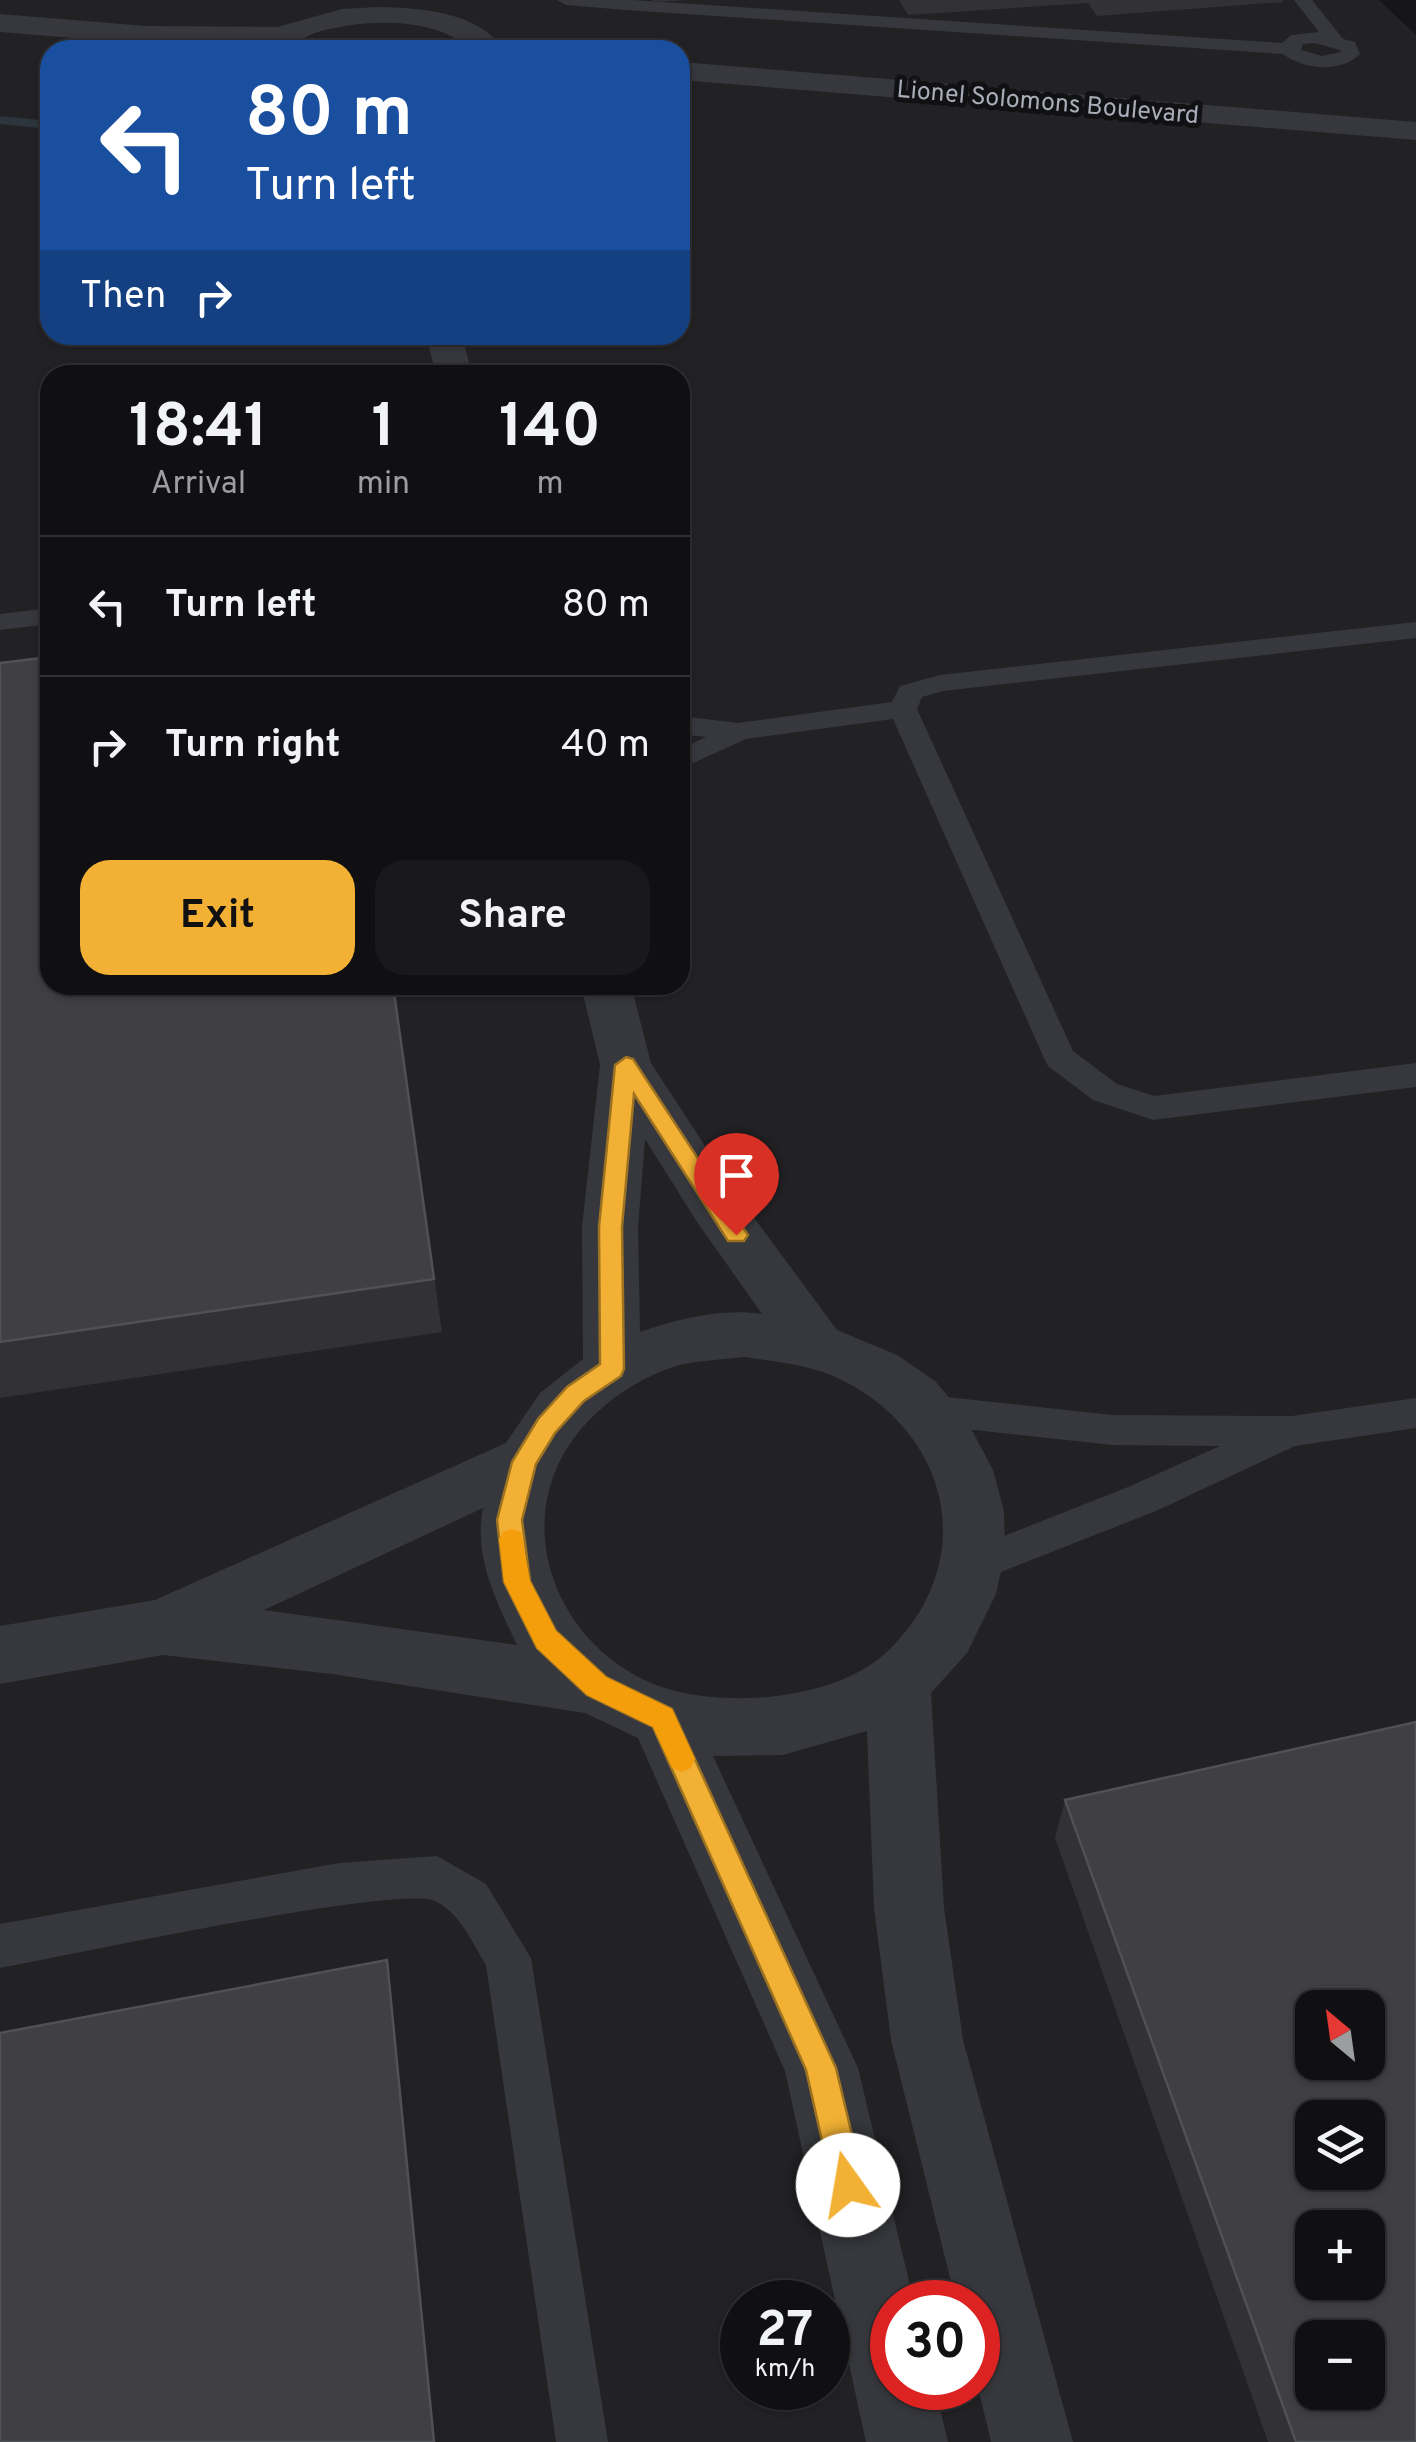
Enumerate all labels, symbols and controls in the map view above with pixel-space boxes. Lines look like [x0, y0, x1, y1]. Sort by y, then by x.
text: 80 m [245, 72, 413, 161]
street label: Lionel Solomons Boulevard [895, 75, 1200, 133]
icon: left [80, 80, 210, 210]
text: Turn left [245, 159, 416, 216]
icon: right [186, 270, 241, 325]
text: Then [80, 273, 166, 322]
text: 18:41 [129, 392, 268, 468]
text: 1 [371, 392, 395, 468]
text: 140 [499, 392, 601, 468]
text: Arrival [151, 465, 246, 505]
text: min [357, 465, 410, 505]
text: m [536, 465, 564, 505]
icon: left [80, 579, 135, 634]
text: Turn left [165, 582, 317, 631]
text: 80 m [562, 582, 650, 631]
icon: right [80, 719, 135, 774]
text: Turn right [165, 722, 340, 771]
text: 40 m [561, 722, 650, 771]
button: Exit [80, 860, 355, 975]
button: Share [375, 860, 650, 975]
pin [694, 1133, 779, 1236]
icon: arrive [709, 1148, 764, 1203]
north arrow [1295, 1990, 1385, 2080]
map controls [1295, 1990, 1385, 2410]
button: layers [1295, 2100, 1385, 2190]
position arrow [796, 2133, 900, 2237]
button: + [1295, 2210, 1385, 2300]
speed limit sign: 30 [870, 2280, 1000, 2410]
text: 27 [757, 2301, 813, 2364]
button: − [1295, 2320, 1385, 2410]
text: km/h [755, 2354, 815, 2386]

